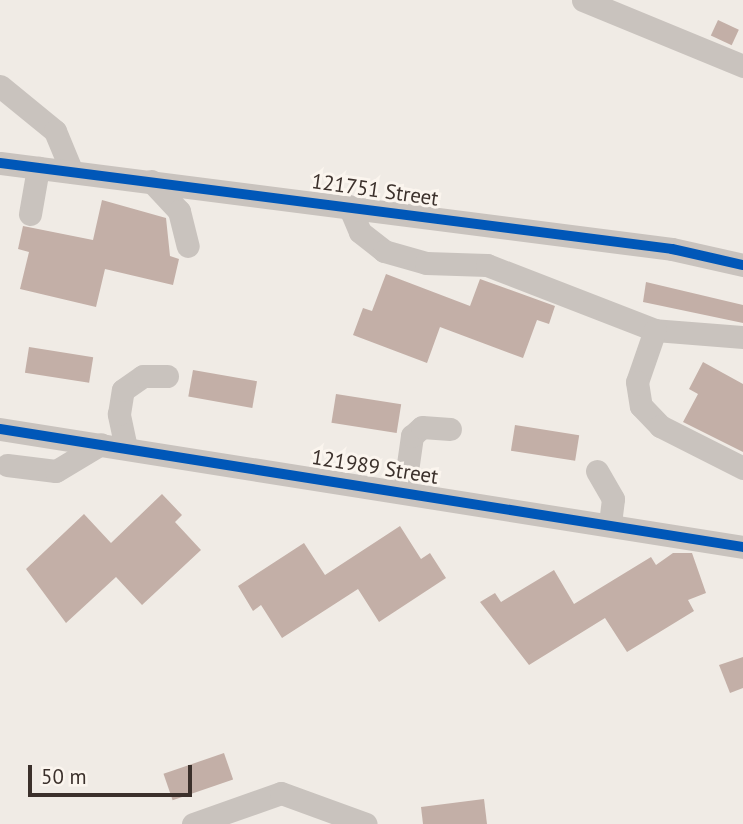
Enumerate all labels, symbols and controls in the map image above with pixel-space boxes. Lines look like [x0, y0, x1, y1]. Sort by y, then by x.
street label: 121751 Street [310, 169, 440, 211]
street label: 121989 Street [310, 445, 440, 489]
scale bar [32, 750, 196, 794]
text: 50 m [41, 763, 87, 790]

